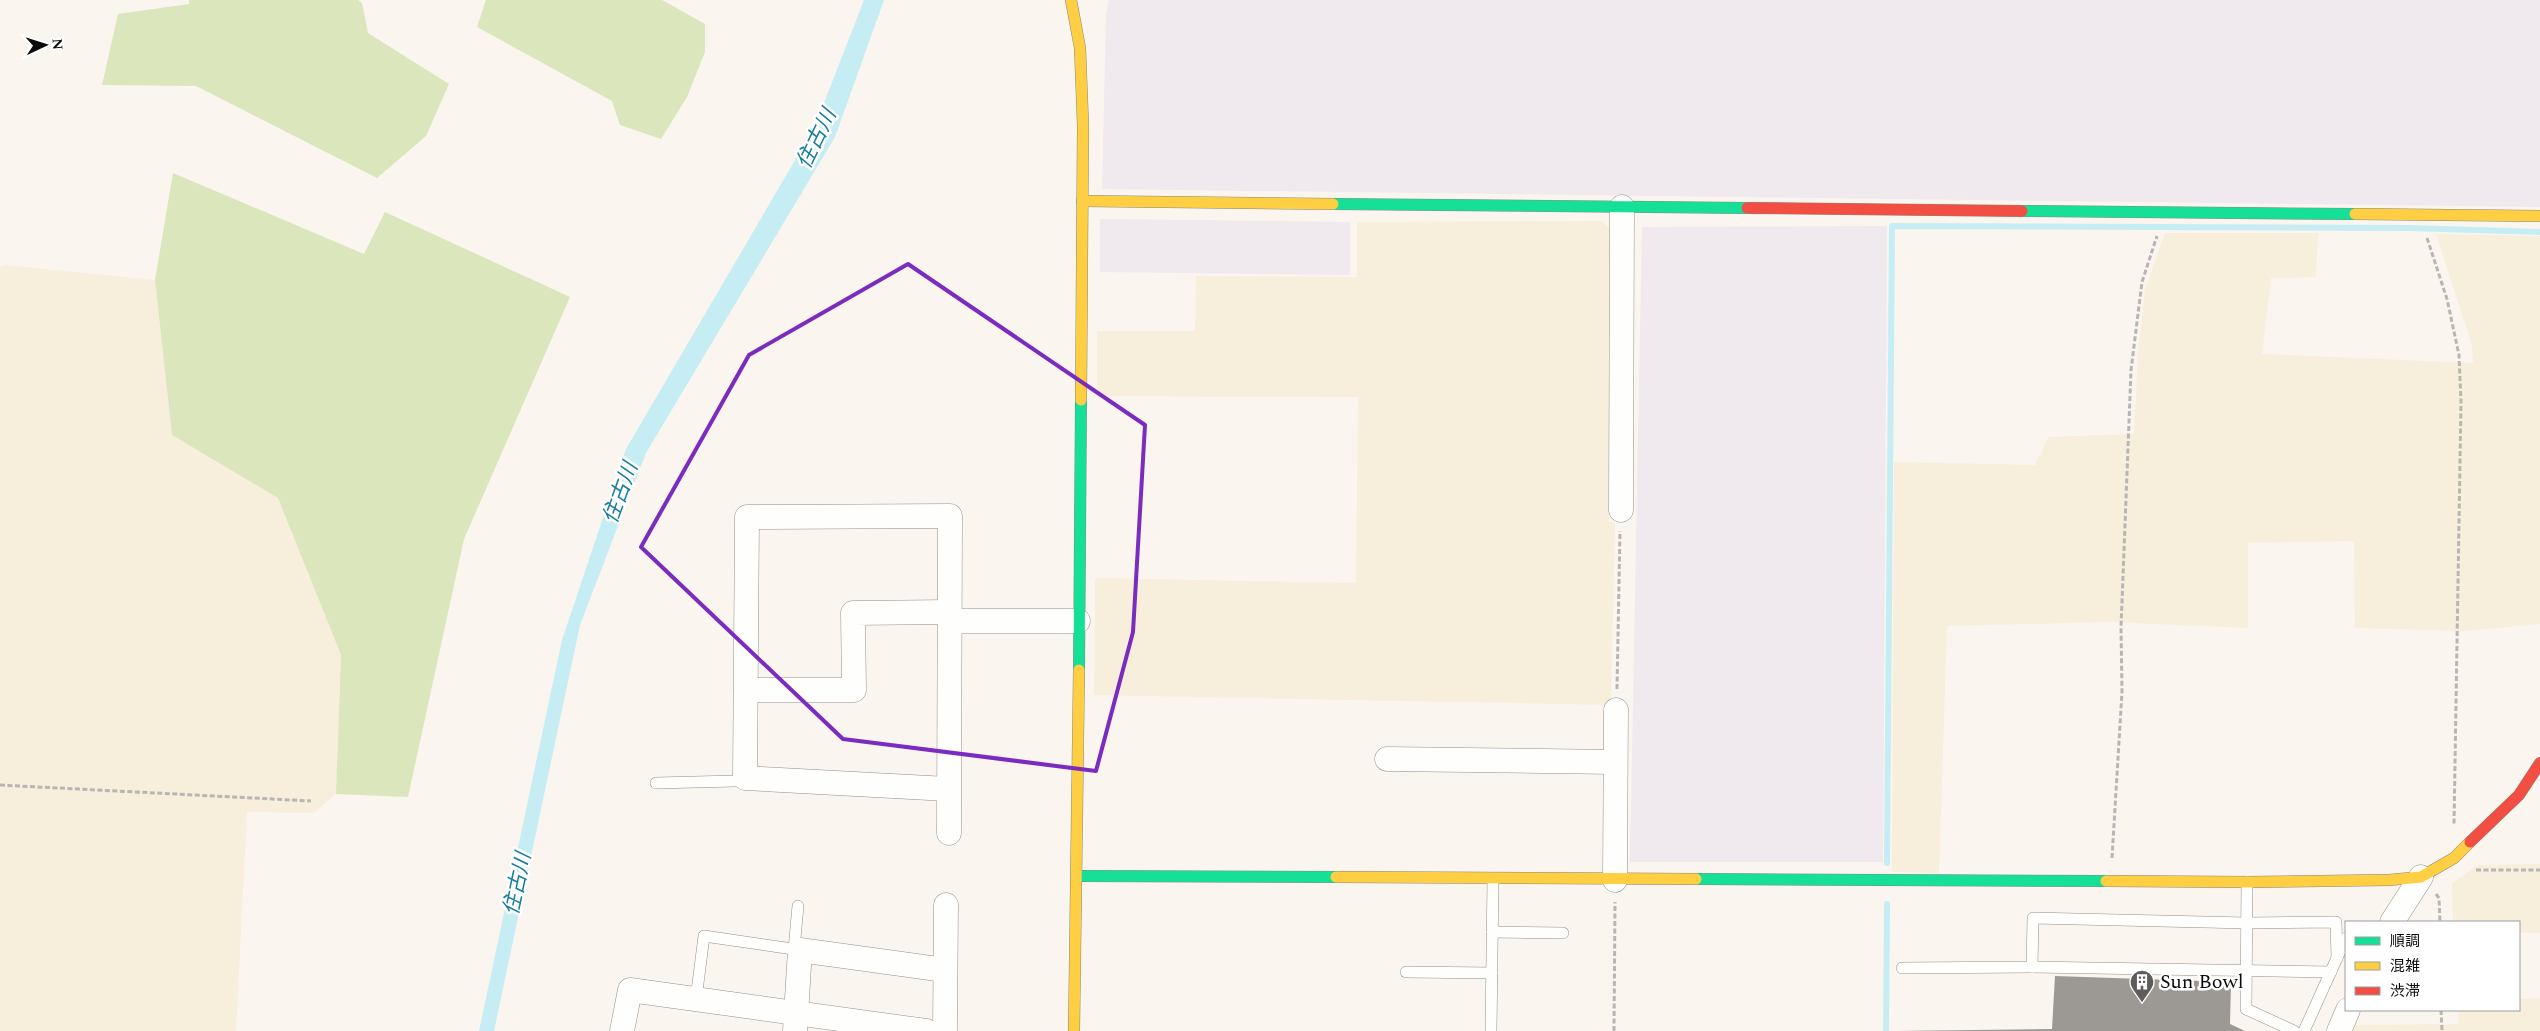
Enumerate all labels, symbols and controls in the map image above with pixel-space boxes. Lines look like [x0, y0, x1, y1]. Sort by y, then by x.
north arrow [20, 20, 70, 70]
text: N [47, 38, 68, 51]
water label: 住古川 [789, 102, 846, 174]
water label: 住古川 [595, 456, 647, 528]
water label: 住古川 [496, 848, 541, 918]
legend [2345, 921, 2520, 1011]
text: 順調 [2390, 930, 2420, 953]
text: 混雑 [2390, 955, 2420, 978]
place label: Sun Bowl [2160, 967, 2244, 997]
building icon: Sun Bowl [2129, 969, 2155, 1003]
text: 渋滞 [2390, 980, 2420, 1003]

